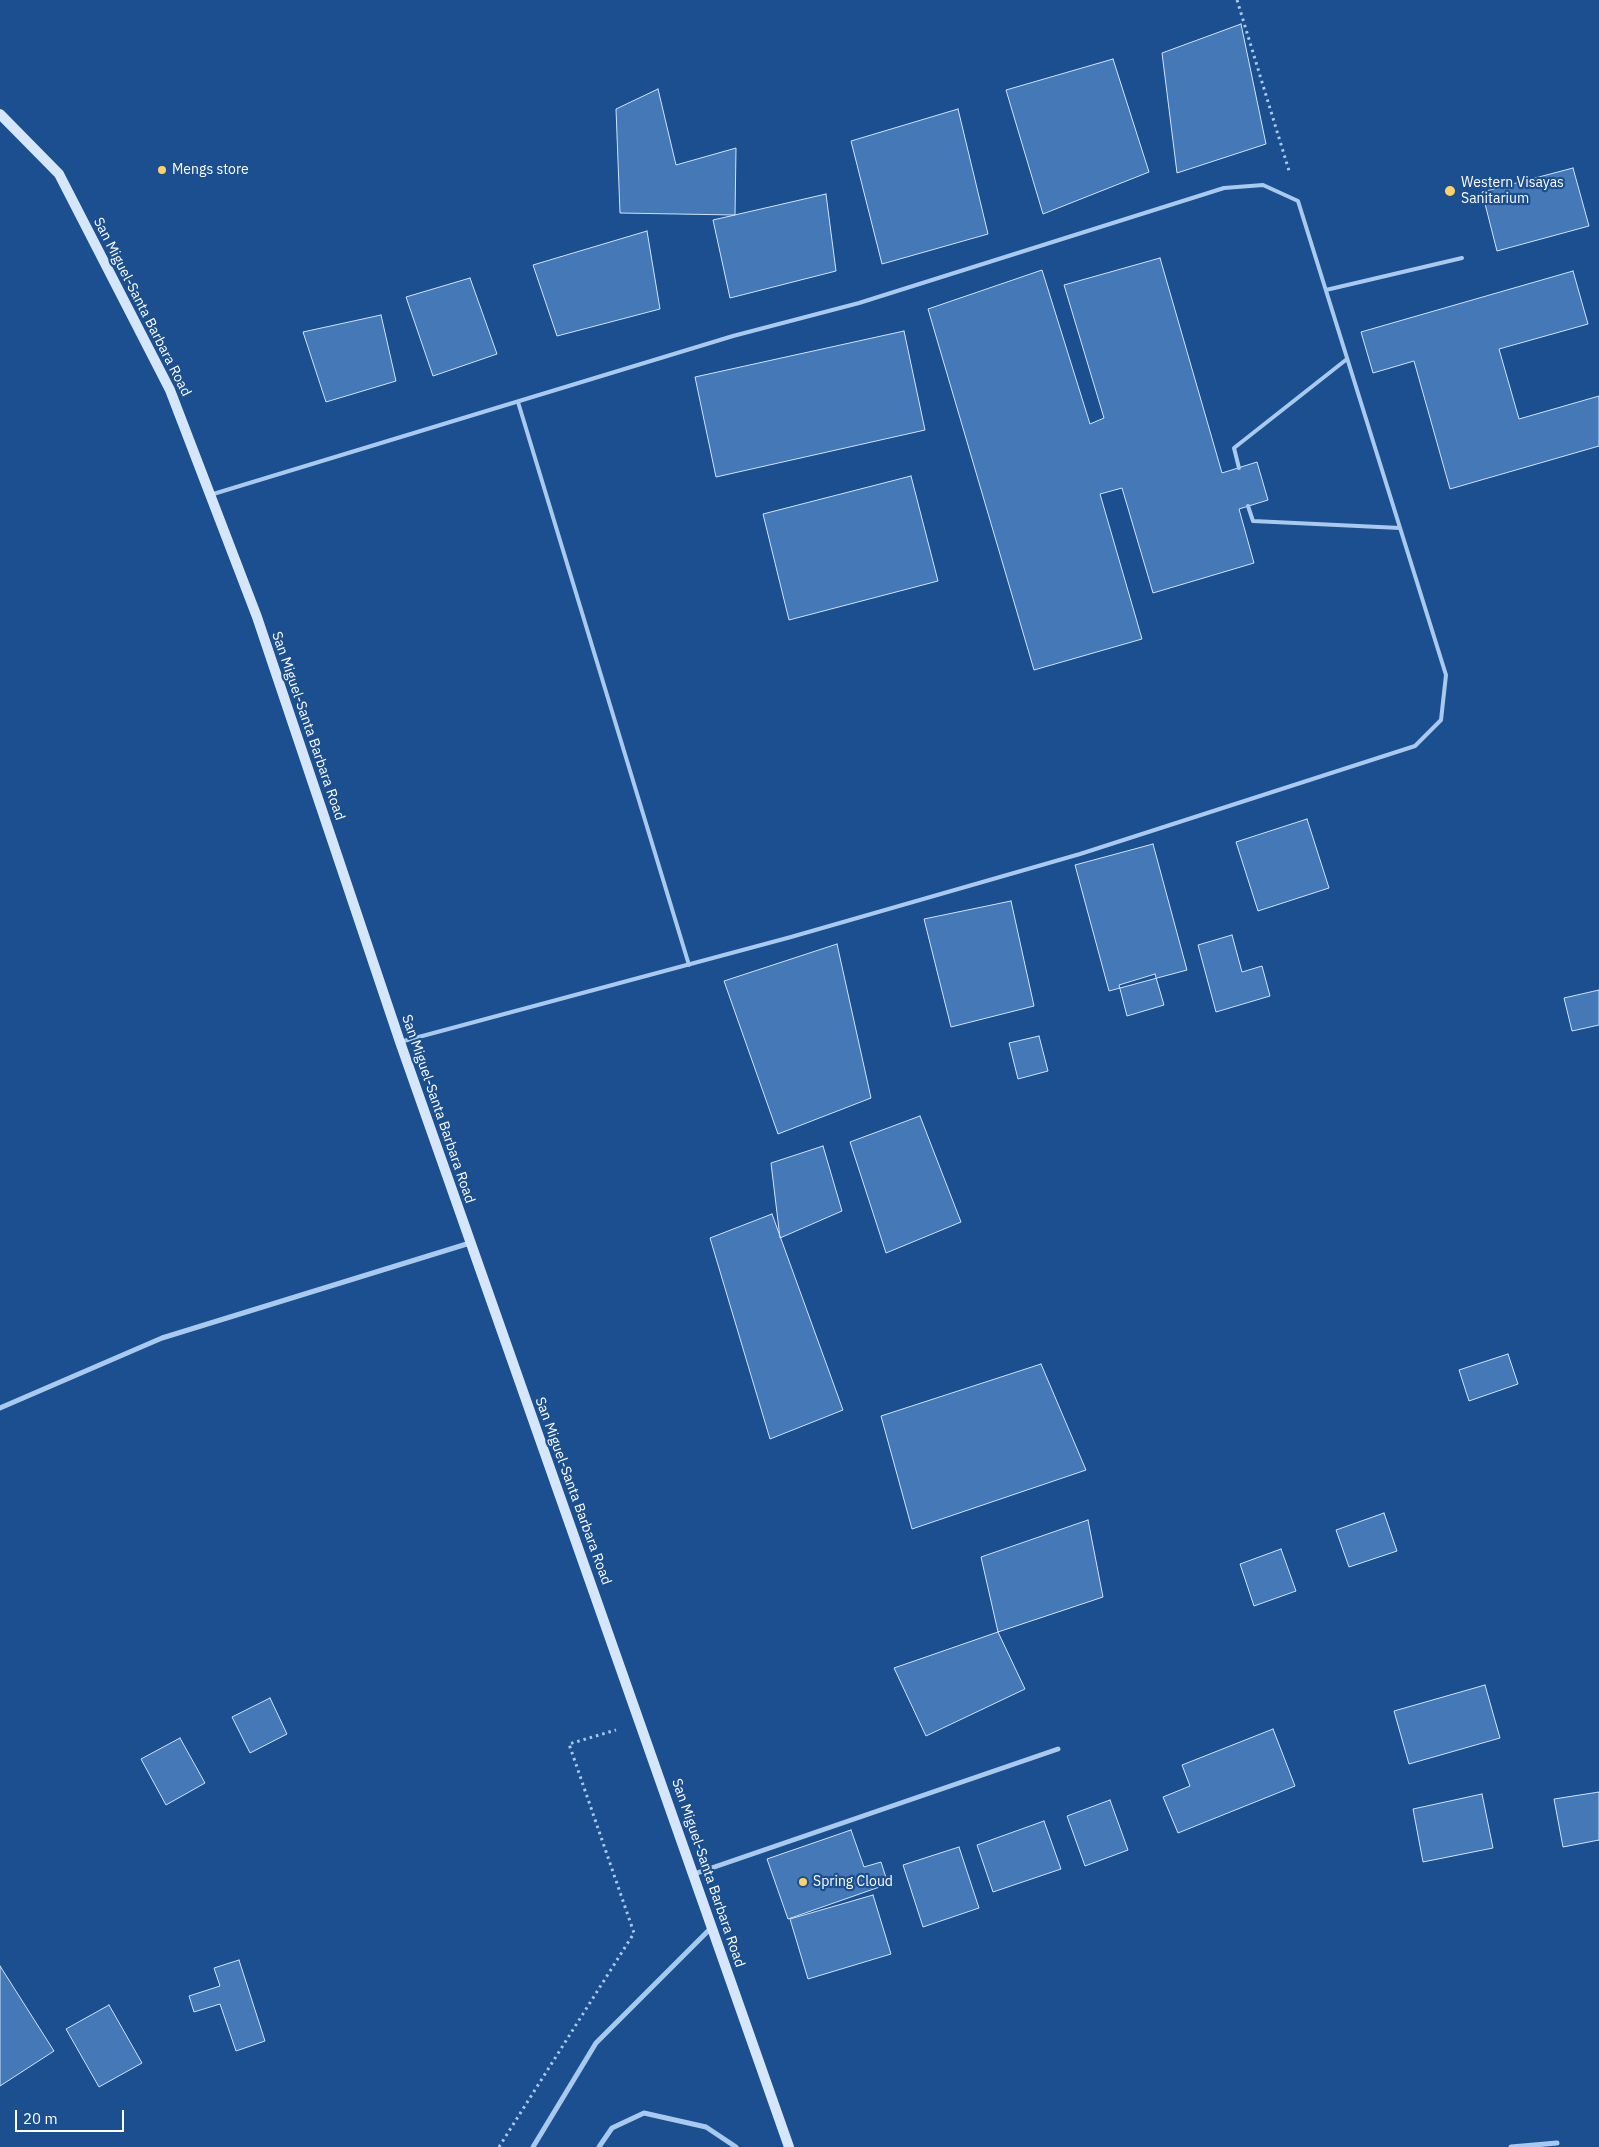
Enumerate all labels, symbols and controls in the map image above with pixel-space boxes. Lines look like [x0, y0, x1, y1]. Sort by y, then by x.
place label: Mengs store [172, 162, 249, 178]
marker: Mengs store [156, 164, 168, 176]
place label: Western Visayas Sanitarium [1461, 175, 1564, 208]
marker: Western Visayas Sanitarium [1443, 184, 1457, 198]
street label: San Miguel-Santa Barbara Road [89, 215, 195, 399]
street label: San Miguel-Santa Barbara Road [268, 629, 348, 823]
street label: San Miguel-Santa Barbara Road [398, 1012, 478, 1206]
street label: San Miguel-Santa Barbara Road [531, 1395, 615, 1587]
street label: San Miguel-Santa Barbara Road [668, 1776, 748, 1970]
place label: Spring Cloud [813, 1874, 893, 1890]
marker: Spring Cloud [797, 1876, 809, 1888]
scale bar [18, 2100, 126, 2132]
text: 20 m [23, 2109, 58, 2128]

